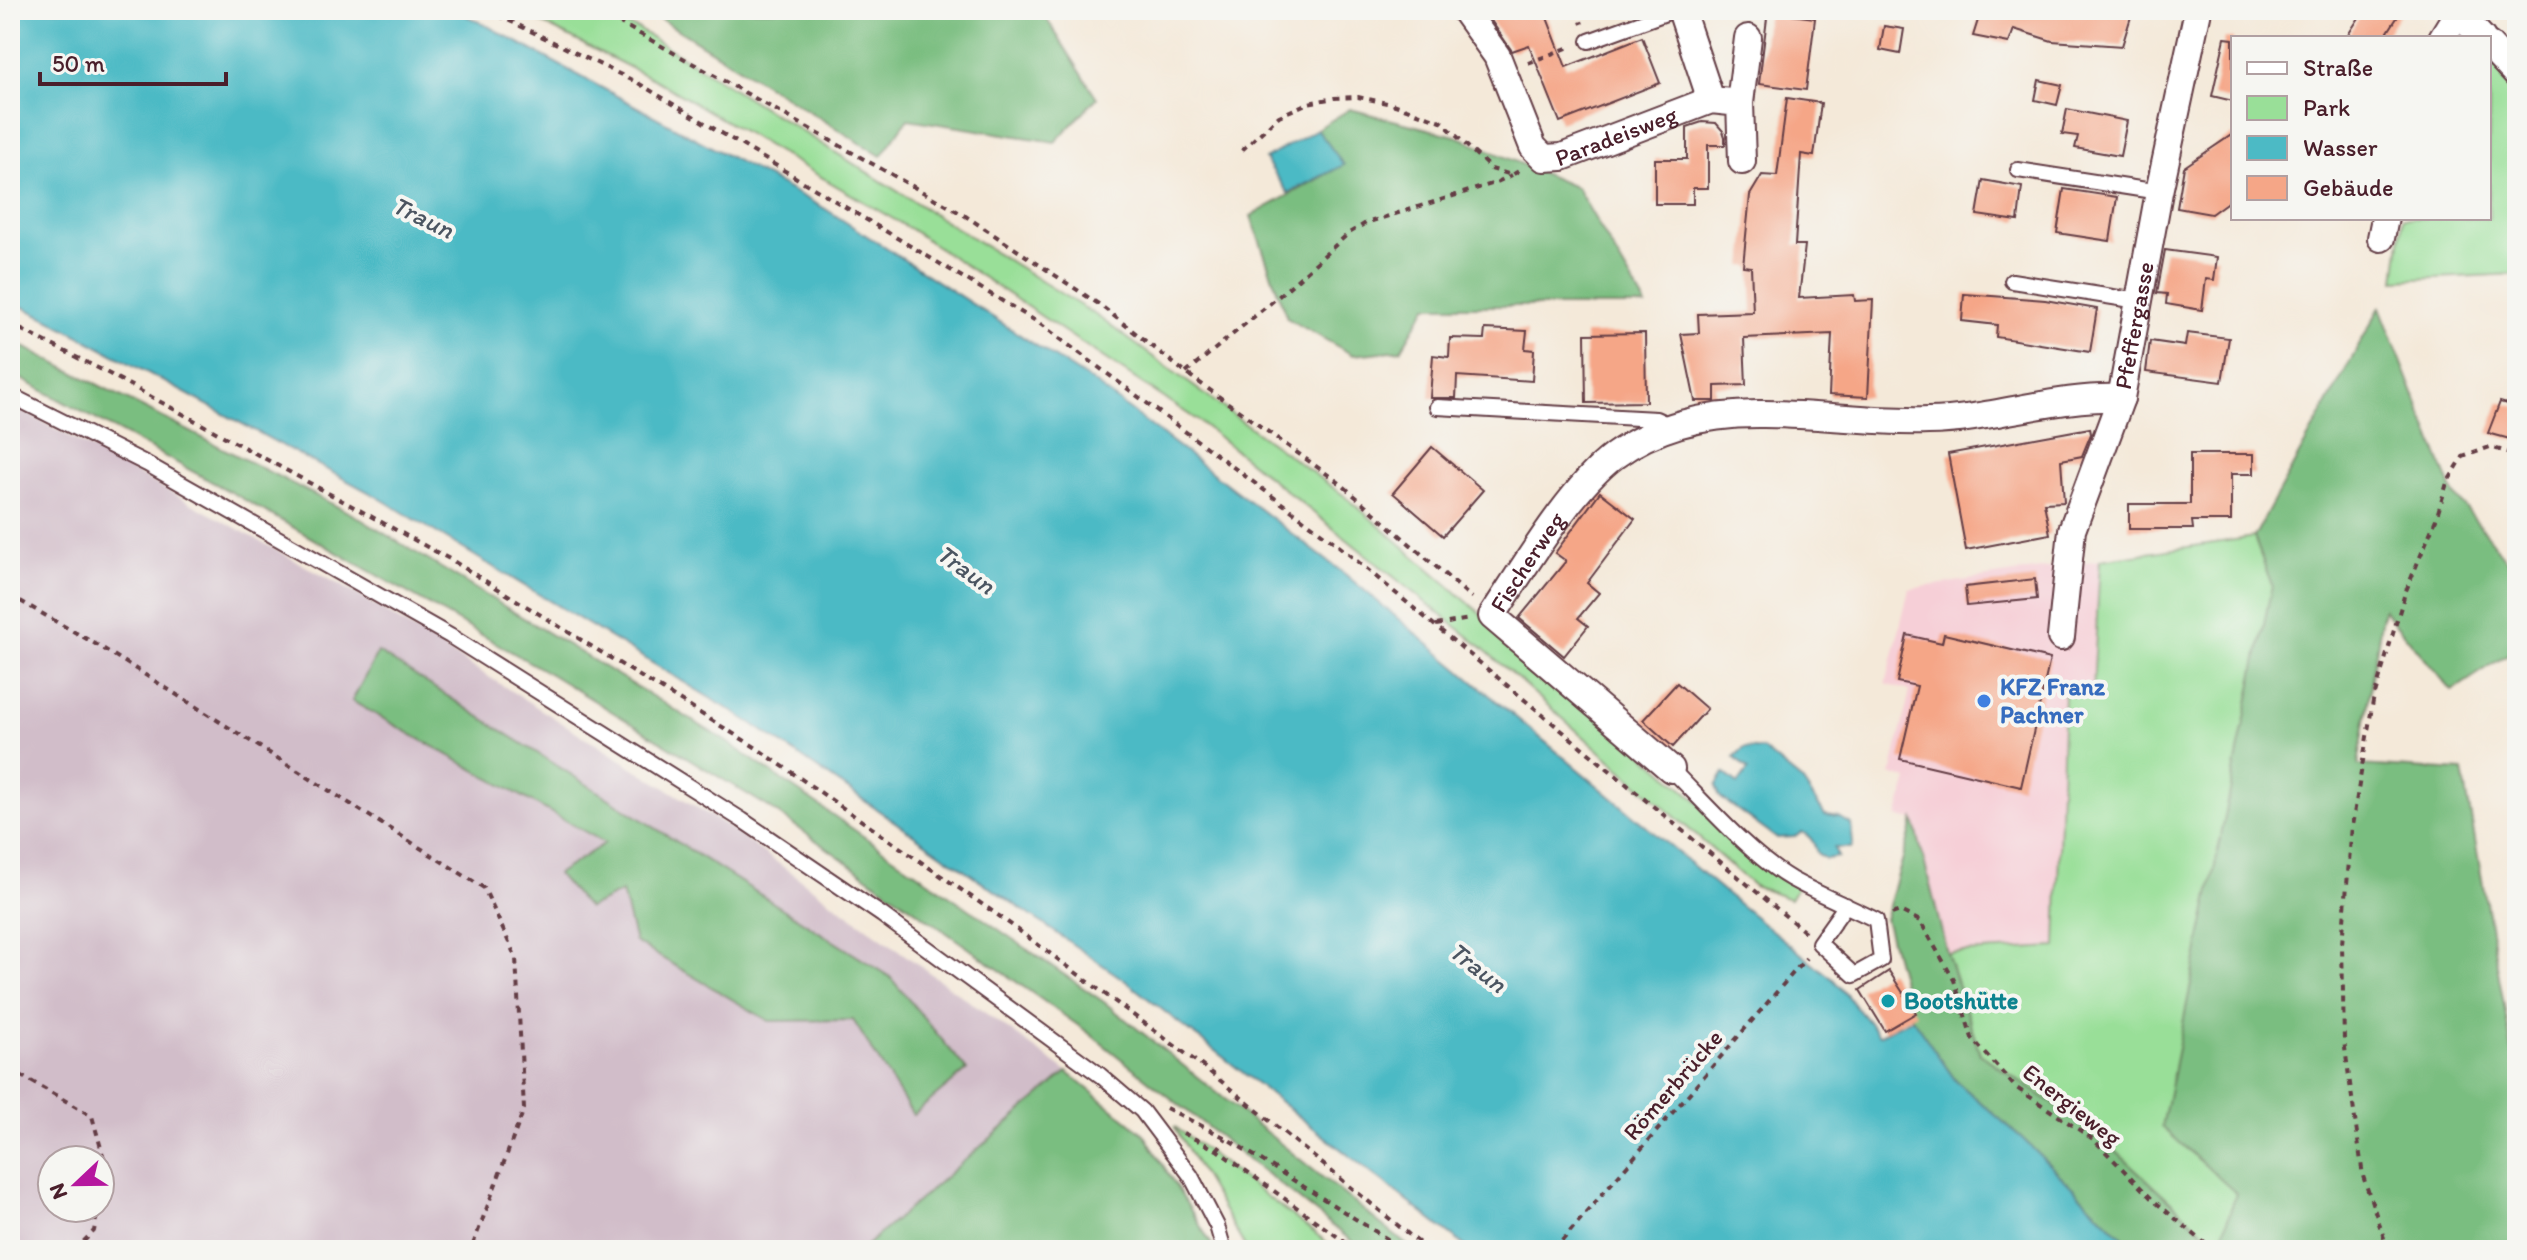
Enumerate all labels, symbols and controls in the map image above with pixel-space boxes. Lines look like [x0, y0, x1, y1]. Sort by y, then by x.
scale bar [40, 36, 226, 86]
legend [2231, 36, 2491, 220]
text: 50 m [52, 49, 105, 78]
text: Straße [2303, 53, 2373, 82]
text: Park [2303, 93, 2350, 122]
street label: Paradeisweg [1551, 99, 1682, 172]
text: Wasser [2303, 133, 2378, 162]
text: Gebäude [2303, 173, 2394, 202]
water label: Traun [387, 188, 459, 246]
street label: Pfeffergasse [2108, 259, 2160, 392]
street label: Fischerweg [1483, 505, 1571, 618]
water label: Traun [930, 537, 1002, 601]
place label: KFZ Franz Pachner [2000, 672, 2106, 729]
marker: KFZ Franz Pachner [1975, 692, 1993, 710]
water label: Traun [1443, 934, 1513, 1000]
place label: Bootshütte [1904, 986, 2018, 1015]
marker: Bootshütte [1879, 992, 1897, 1010]
street label: Römerbrücke [1617, 1023, 1729, 1146]
street label: Energieweg [2017, 1057, 2128, 1153]
north arrow [36, 1144, 116, 1224]
text: N [43, 1179, 73, 1203]

